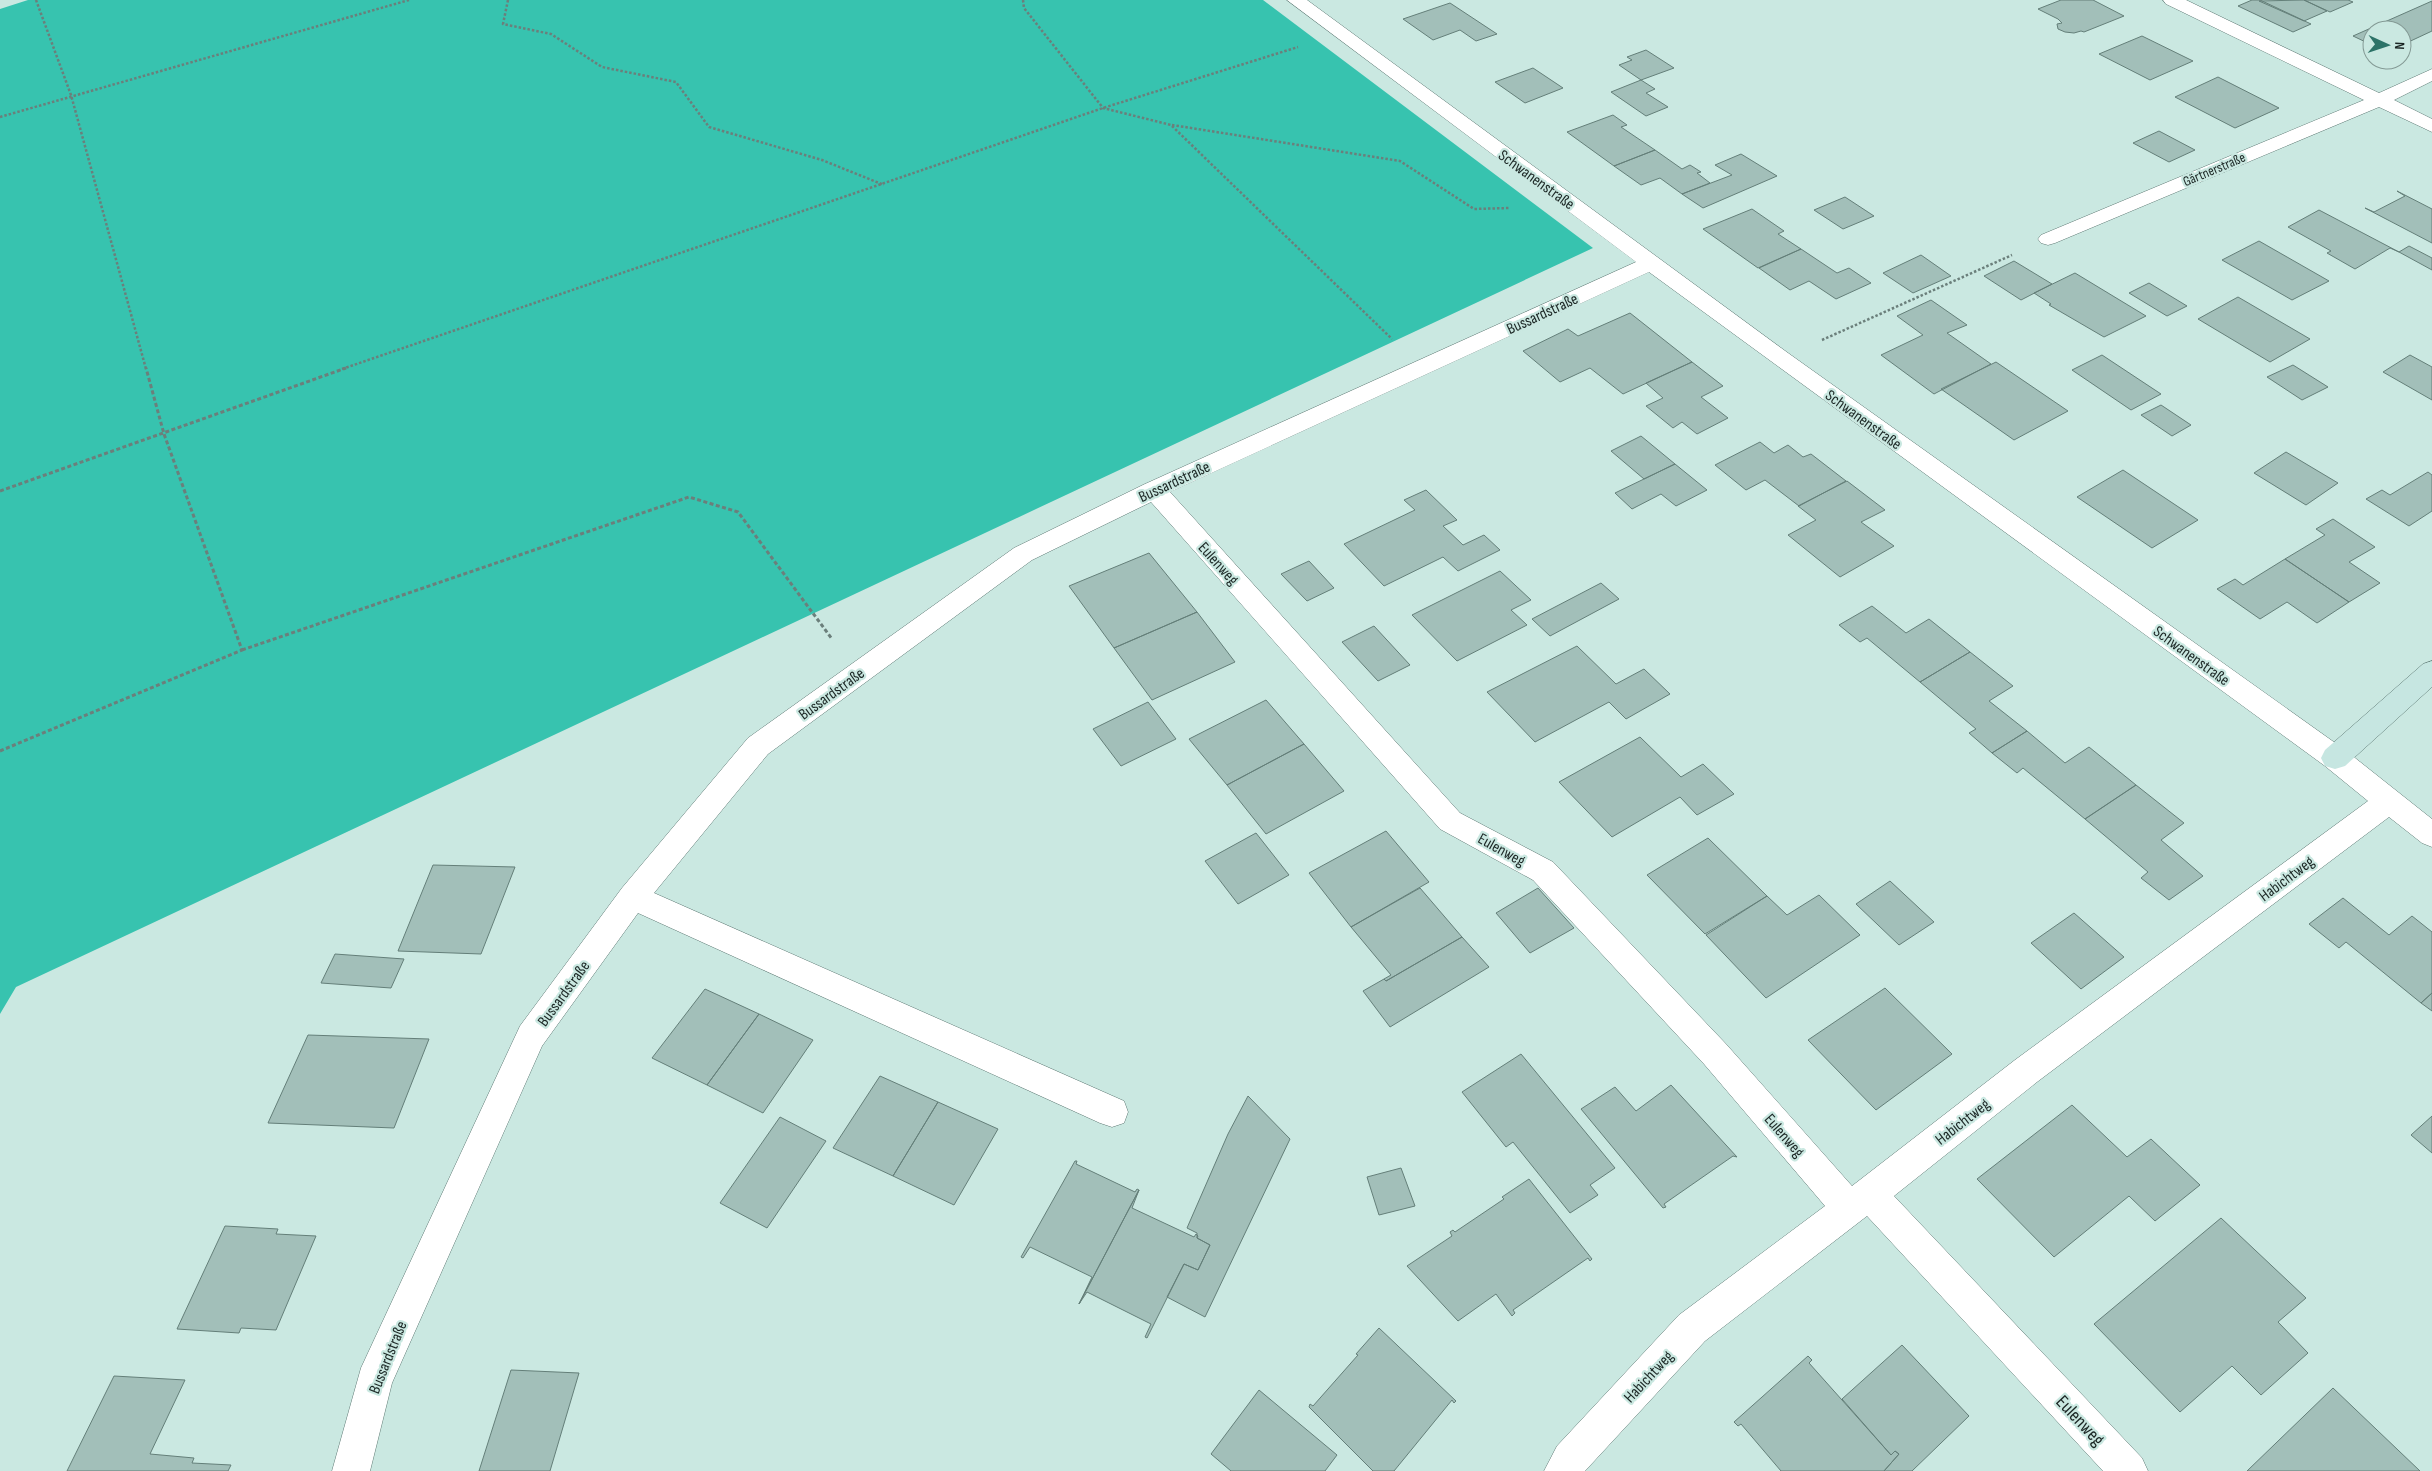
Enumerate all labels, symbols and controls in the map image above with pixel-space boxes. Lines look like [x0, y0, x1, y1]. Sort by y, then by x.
north arrow [2362, 20, 2412, 70]
text: N [2391, 41, 2408, 50]
street label: Schwanenstraße [1494, 146, 1578, 214]
street label: Gärtnerstraße [2180, 149, 2248, 190]
street label: Bussardstraße [1504, 290, 1581, 339]
street label: Schwanenstraße [1821, 386, 1905, 454]
street label: Bussardstraße [1136, 458, 1213, 507]
street label: Eulenweg [1194, 539, 1242, 589]
street label: Schwanenstraße [2149, 622, 2233, 690]
street label: Bussardstraße [795, 664, 868, 724]
street label: Eulenweg [1474, 830, 1528, 871]
street label: Habichtweg [2256, 852, 2318, 906]
street label: Bussardstraße [534, 957, 594, 1030]
street label: Habichtweg [1932, 1095, 1994, 1149]
street label: Eulenweg [1760, 1110, 1808, 1162]
street label: Bussardstraße [365, 1319, 412, 1397]
street label: Habichtweg [1620, 1347, 1678, 1407]
street label: Eulenweg [2051, 1391, 2109, 1451]

